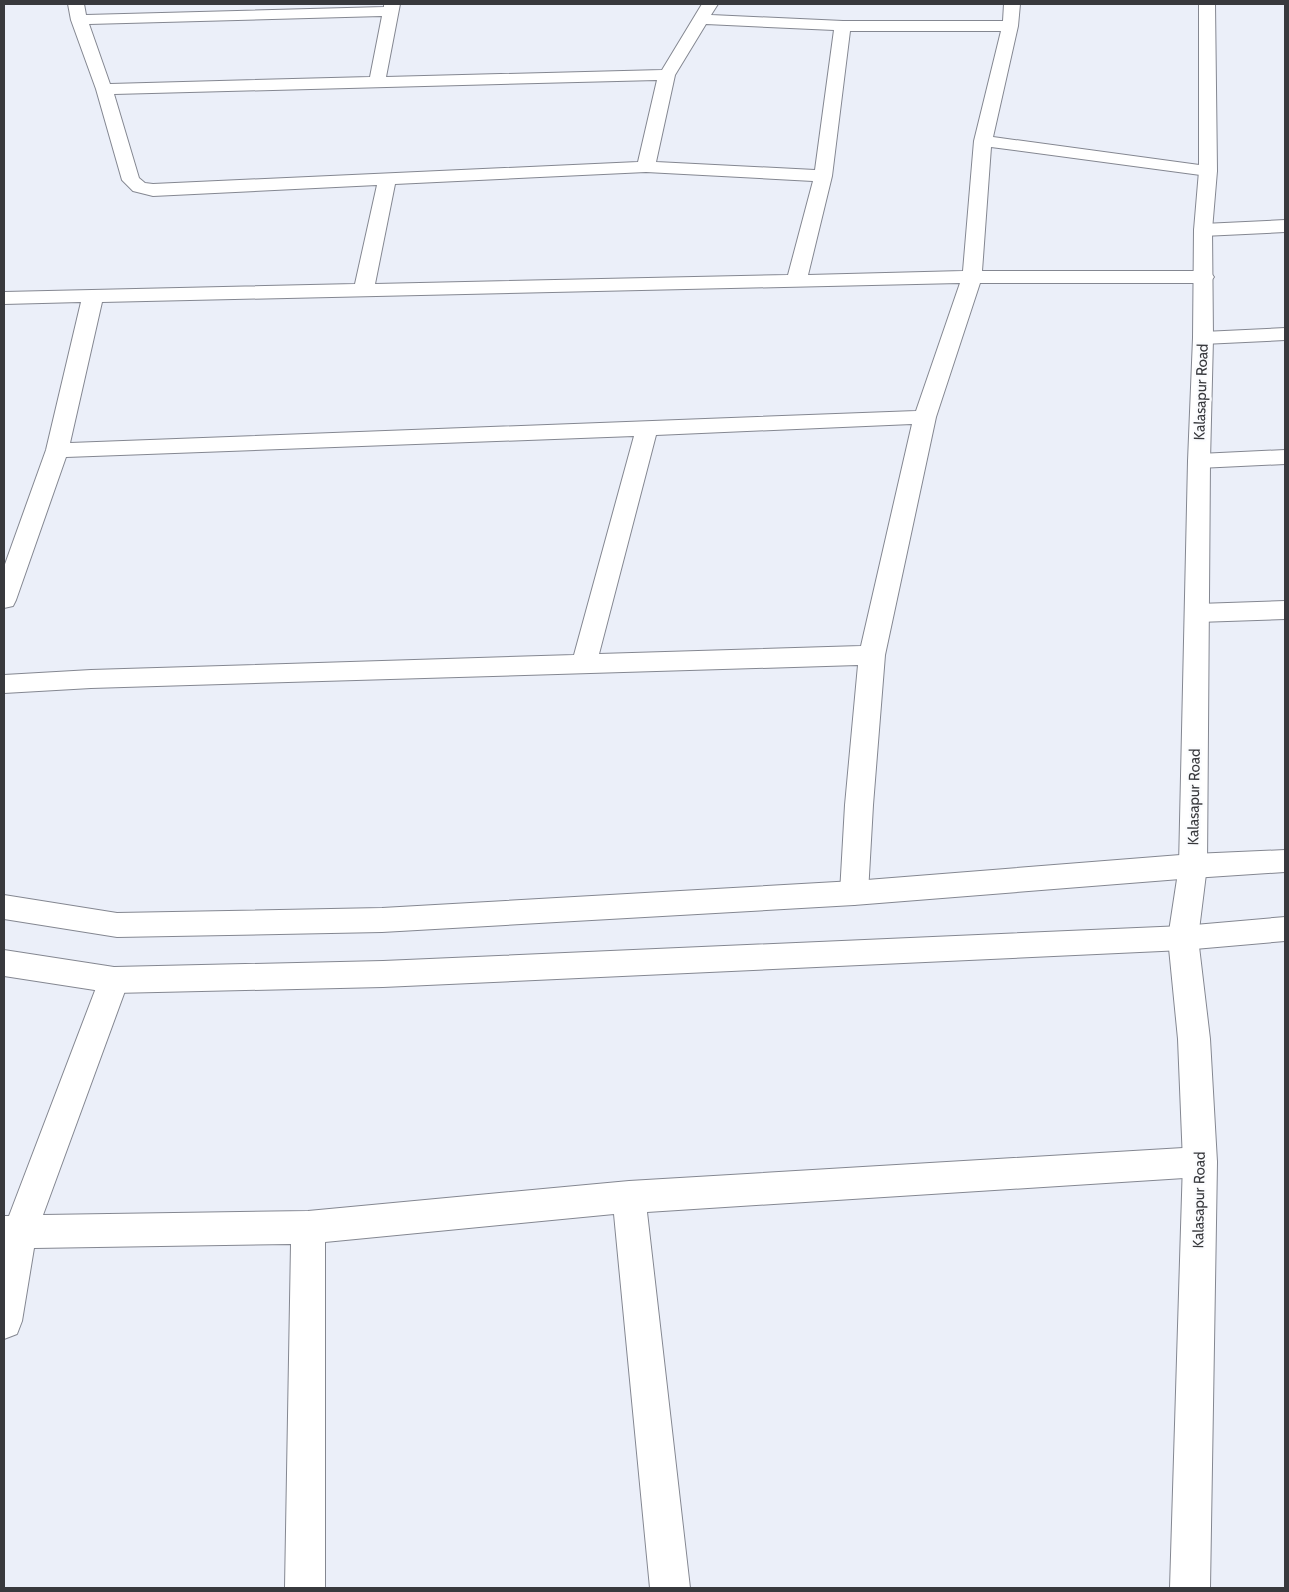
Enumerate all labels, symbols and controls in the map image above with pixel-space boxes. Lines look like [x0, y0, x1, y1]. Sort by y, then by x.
street label: Kalasapur Road [1190, 343, 1212, 441]
street label: Kalasapur Road [1184, 748, 1204, 846]
street label: Kalasapur Road [1189, 1151, 1209, 1249]

